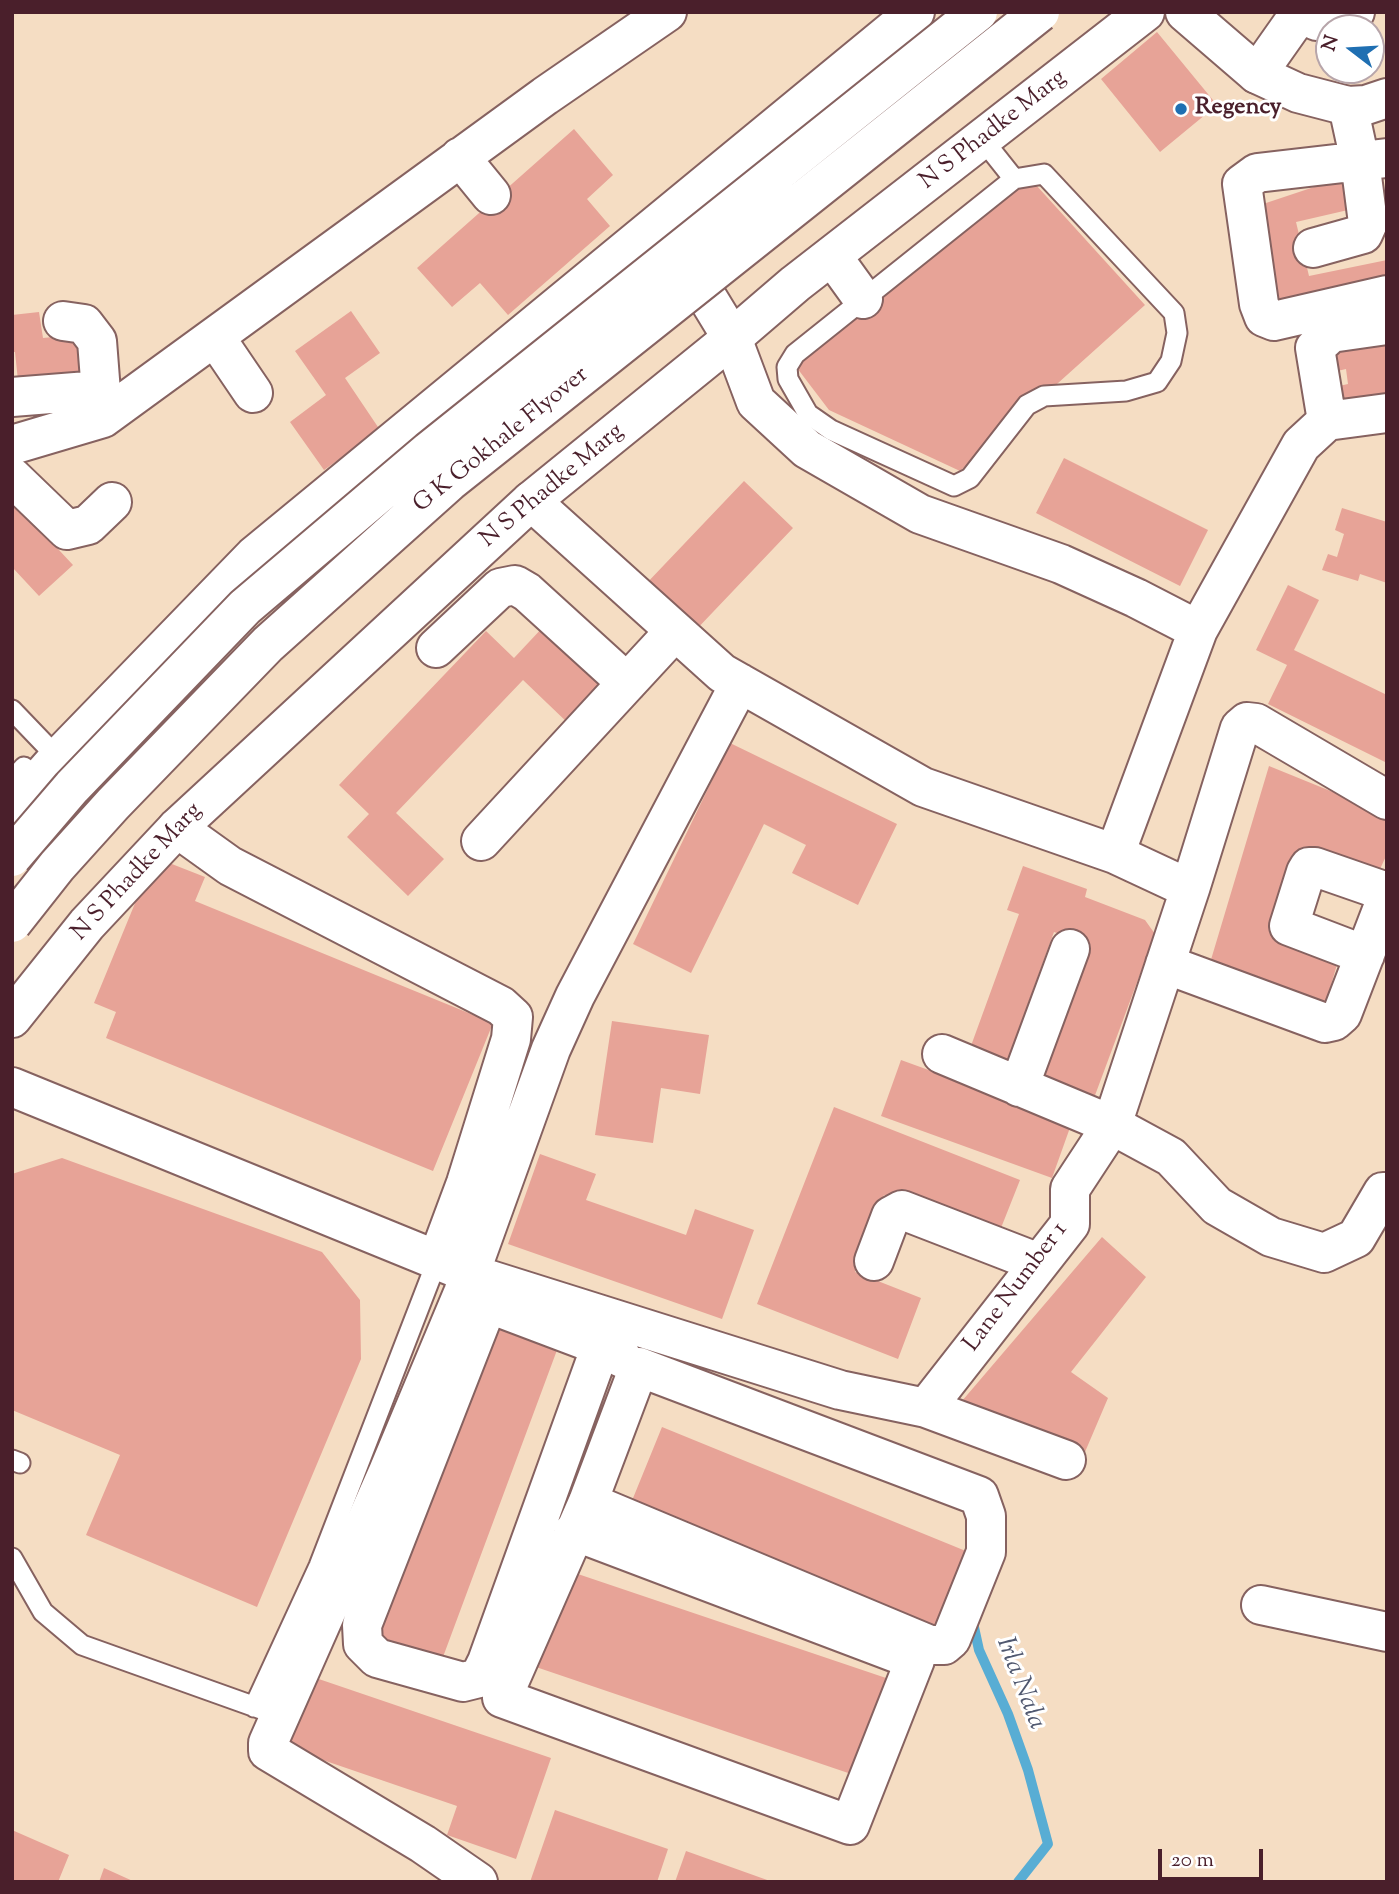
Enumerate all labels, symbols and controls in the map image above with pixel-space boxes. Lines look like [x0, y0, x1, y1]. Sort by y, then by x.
north arrow [1315, 14, 1385, 84]
text: N [1316, 32, 1346, 55]
street label: N S Phadke Marg [915, 65, 1073, 197]
place label: Regency [1195, 95, 1282, 123]
marker: Regency [1173, 101, 1189, 117]
street label: G K Gokhale Flyover [409, 362, 595, 520]
street label: N S Phadke Marg [475, 419, 631, 555]
street label: N S Phadke Marg [67, 798, 209, 948]
street label: Lane Number 1 [959, 1218, 1075, 1358]
water label: Irla Nala [987, 1634, 1051, 1734]
scale bar [1161, 1834, 1266, 1878]
text: 20 m [1171, 1846, 1214, 1876]

